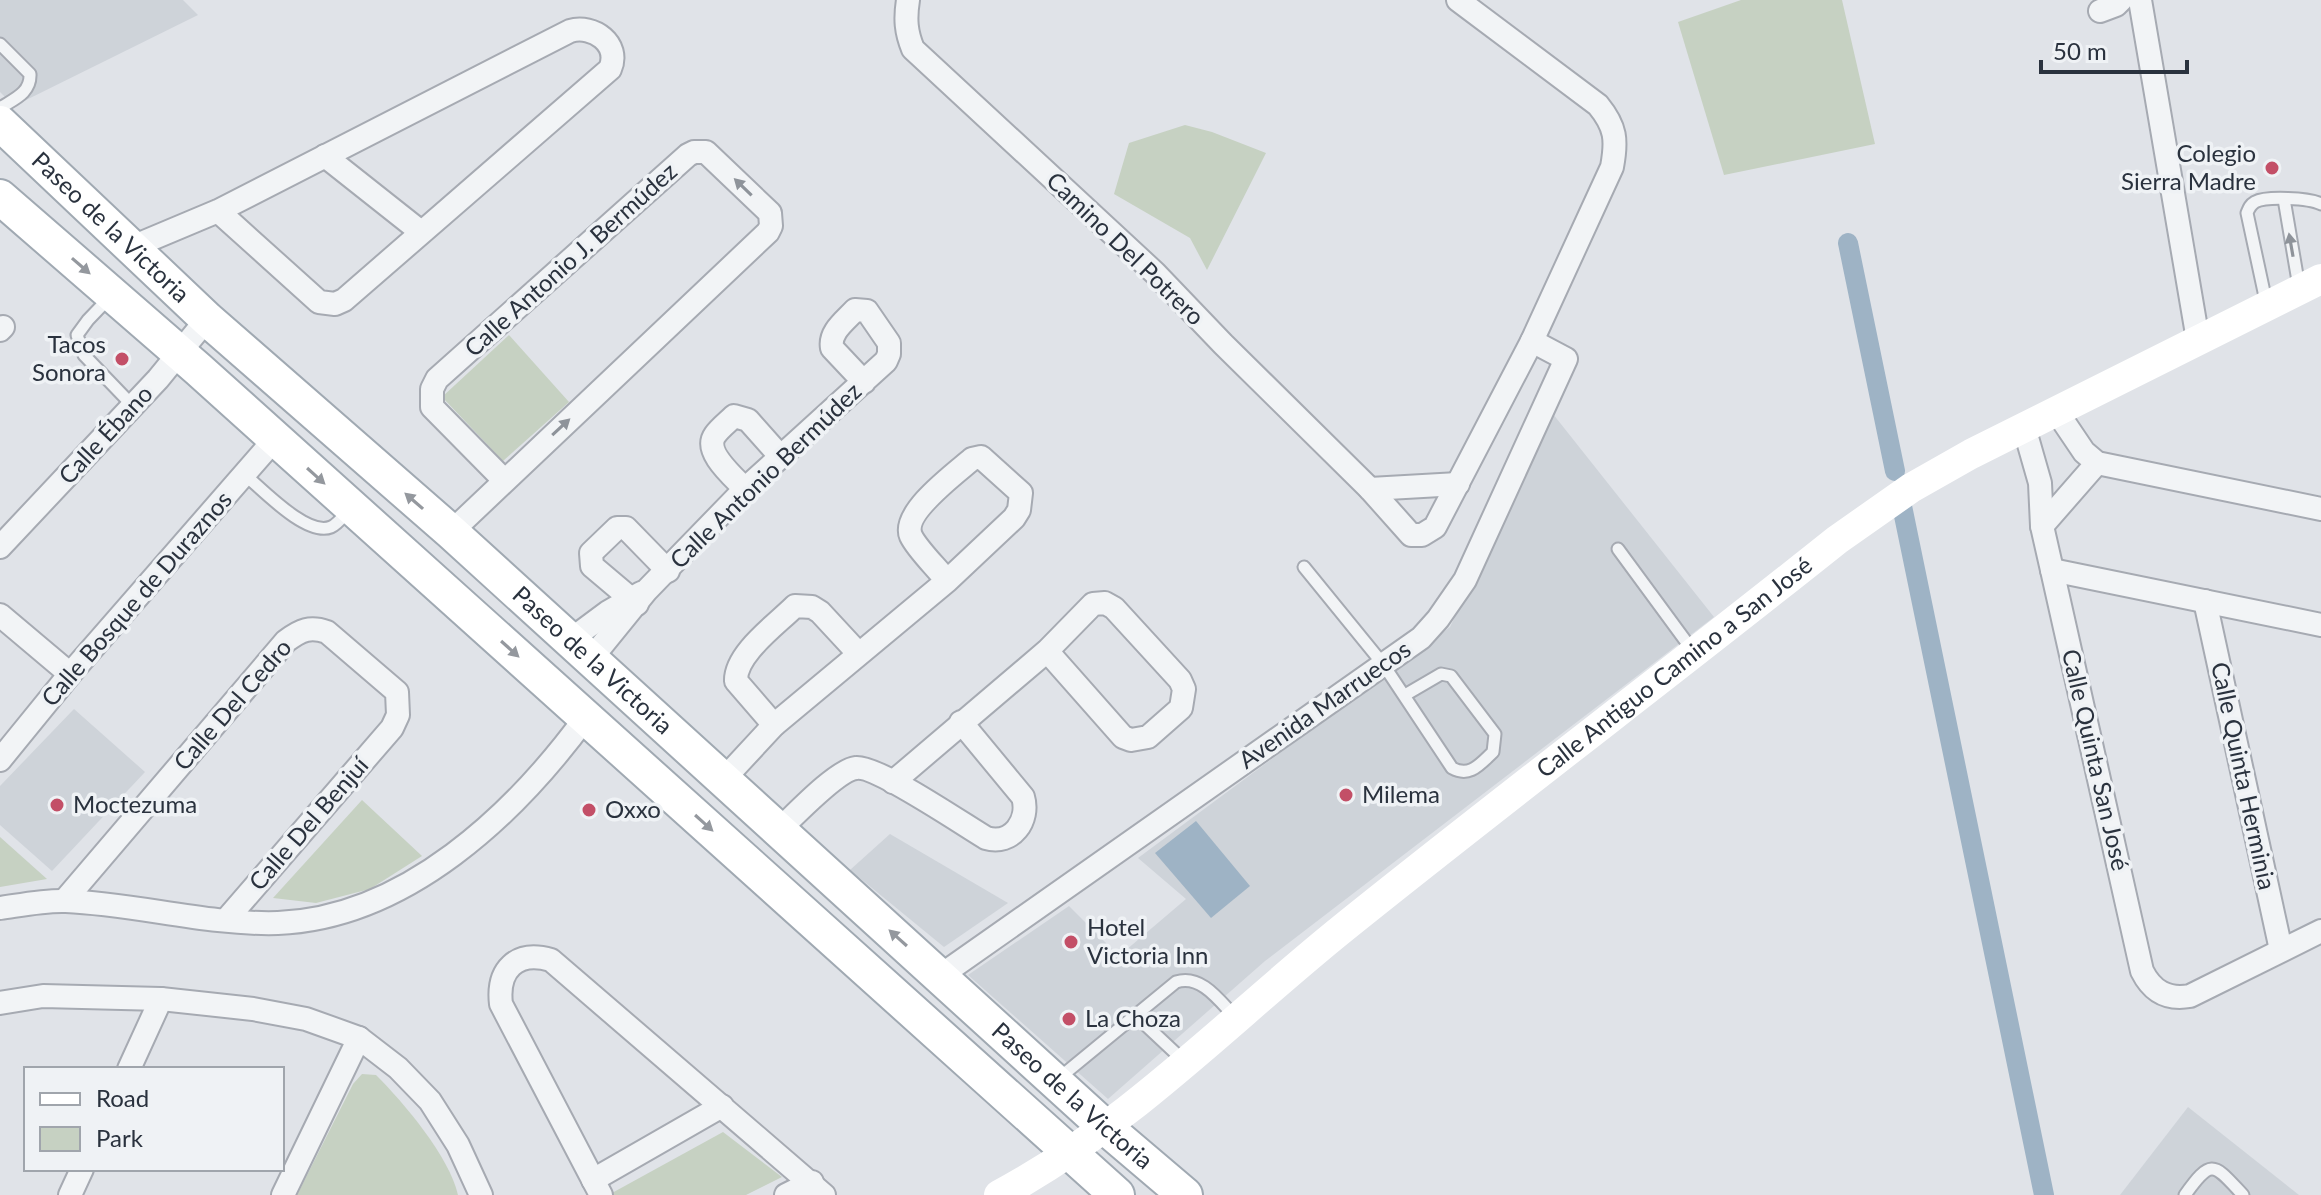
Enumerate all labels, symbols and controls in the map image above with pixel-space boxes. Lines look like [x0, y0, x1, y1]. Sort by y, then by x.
scale bar [2041, 24, 2187, 74]
text: 50 m [2053, 36, 2107, 65]
place label: Colegio Sierra Madre [2121, 138, 2256, 195]
street label: Paseo de la Victoria [27, 145, 196, 308]
street label: Calle Antonio J. Bermúdez [458, 156, 682, 362]
marker: Colegio Sierra Madre [2263, 159, 2281, 177]
street label: Camino Del Potrero [1041, 165, 1211, 330]
one-way arrow [734, 179, 753, 197]
one-way arrow [2285, 232, 2297, 257]
one-way arrow [71, 256, 90, 274]
place label: Tacos Sonora [32, 329, 106, 386]
marker: Tacos Sonora [113, 350, 131, 368]
street label: Calle Antonio Bermúdez [663, 376, 867, 574]
street label: Calle Ébano [52, 379, 158, 489]
one-way arrow [551, 418, 570, 436]
one-way arrow [306, 467, 326, 484]
street label: Calle Bosque de Duraznos [35, 485, 237, 711]
one-way arrow [405, 492, 424, 510]
street label: Calle Antiguo Camino a San José [1530, 550, 1817, 783]
street label: Paseo de la Victoria [507, 579, 679, 740]
street label: Calle Del Cedro [167, 632, 297, 776]
street label: Avenida Marruecos [1233, 634, 1416, 774]
one-way arrow [501, 640, 520, 658]
street label: Calle Quinta San José [2057, 646, 2136, 873]
street label: Calle Quinta Herminia [2206, 659, 2283, 892]
street label: Calle Del Benjuí [242, 750, 374, 896]
place label: Milema [1362, 779, 1440, 808]
marker: Milema [1337, 786, 1355, 804]
place label: Moctezuma [73, 789, 197, 818]
place label: Oxxo [605, 794, 661, 823]
marker: Moctezuma [48, 796, 66, 814]
marker: Oxxo [580, 801, 598, 819]
one-way arrow [694, 813, 713, 831]
place label: Hotel Victoria Inn [1087, 912, 1209, 969]
one-way arrow [889, 929, 908, 947]
marker: Hotel Victoria Inn [1062, 933, 1080, 951]
place label: La Choza [1085, 1003, 1181, 1032]
marker: La Choza [1060, 1010, 1078, 1028]
street label: Paseo de la Victoria [987, 1015, 1160, 1174]
legend [24, 1067, 284, 1171]
text: Road [96, 1083, 149, 1112]
text: Park [96, 1123, 144, 1152]

